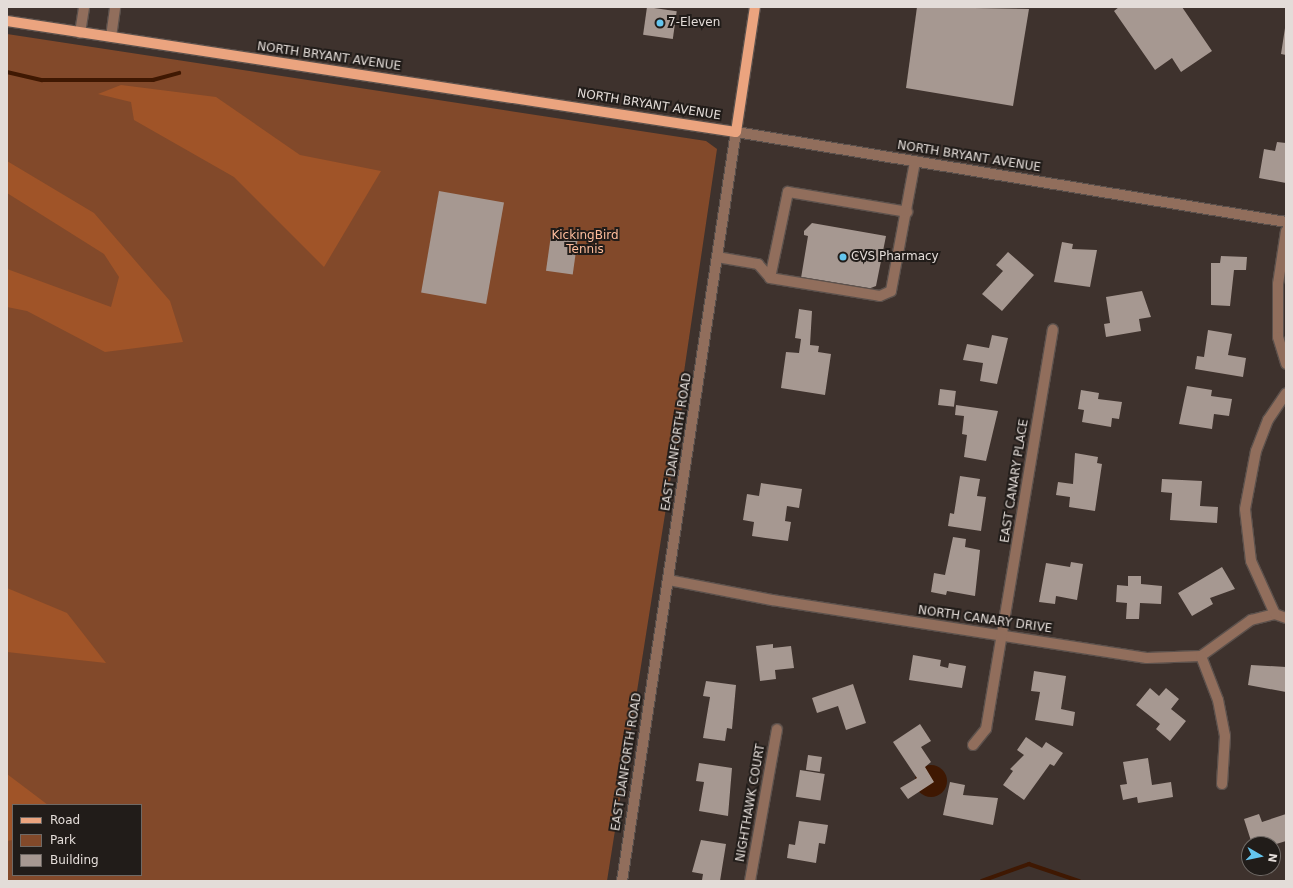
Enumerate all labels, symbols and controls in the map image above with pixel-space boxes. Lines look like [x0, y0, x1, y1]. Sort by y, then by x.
place label: 7-Eleven [668, 16, 720, 30]
marker: 7-Eleven [655, 18, 665, 28]
street label: NORTH BRYANT AVENUE [256, 40, 402, 74]
street label: NORTH BRYANT AVENUE [576, 87, 722, 123]
street label: NORTH BRYANT AVENUE [896, 139, 1042, 175]
park label: KickingBird Tennis [551, 229, 619, 257]
place label: CVS Pharmacy [851, 250, 939, 264]
marker: CVS Pharmacy [838, 252, 848, 262]
street label: EAST DANFORTH ROAD [659, 372, 695, 512]
street label: EAST CANARY PLACE [998, 418, 1032, 544]
street label: NORTH CANARY DRIVE [917, 603, 1053, 637]
street label: EAST DANFORTH ROAD [609, 692, 645, 832]
street label: NIGHTHAWK COURT [734, 743, 768, 863]
legend [12, 804, 142, 876]
text: Road [50, 813, 80, 827]
text: Park [50, 833, 76, 847]
north arrow [1241, 836, 1281, 876]
text: N [1265, 852, 1279, 863]
text: Building [50, 853, 99, 867]

